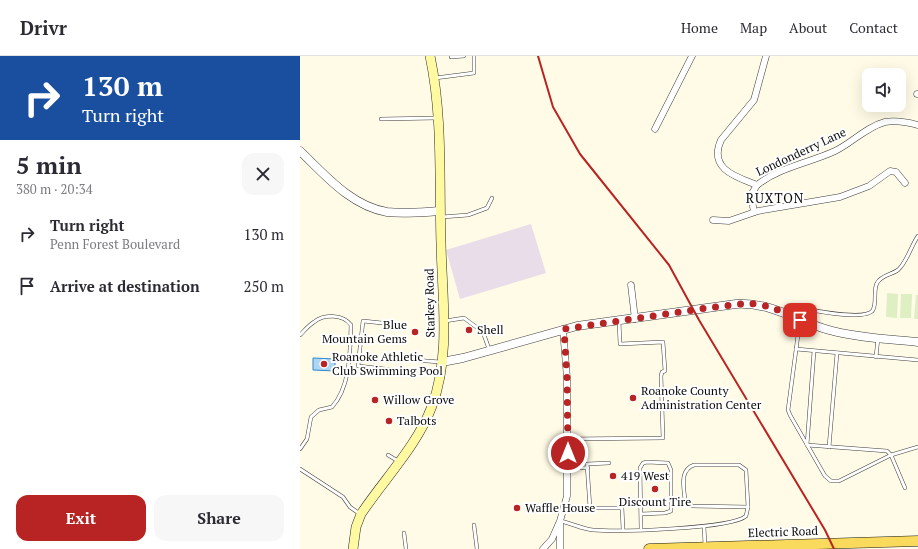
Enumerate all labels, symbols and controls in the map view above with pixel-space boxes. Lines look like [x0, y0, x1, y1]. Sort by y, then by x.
text: Drivr [20, 15, 67, 40]
text: Home [681, 18, 718, 37]
text: Map [740, 18, 767, 37]
text: About [789, 18, 827, 37]
text: Contact [849, 18, 898, 37]
text: 130 m [82, 67, 163, 104]
map controls [862, 68, 906, 112]
button: sound [862, 68, 906, 112]
icon: right [16, 72, 68, 124]
text: Turn right [82, 103, 164, 127]
street label: Londonderry Lane [753, 124, 848, 179]
text: 5 min [16, 149, 82, 181]
button: close [242, 153, 284, 195]
text: 380 m · 20:34 [16, 180, 93, 198]
district label: RUXTON [746, 189, 804, 207]
text: Turn right [50, 215, 125, 235]
icon: right [16, 223, 38, 245]
text: 130 m [243, 224, 284, 244]
text: Penn Forest Boulevard [50, 235, 180, 253]
street label: Starkey Road [421, 268, 438, 338]
icon: arrive [16, 275, 38, 297]
text: Arrive at destination [50, 276, 200, 296]
text: 250 m [243, 276, 284, 296]
pin [783, 303, 817, 337]
icon: arrive [789, 309, 811, 331]
place label: Blue Mountain Gems [322, 317, 407, 346]
place label: Shell [477, 322, 504, 337]
marker: Shell [464, 325, 474, 335]
marker: Blue Mountain Gems [410, 327, 420, 337]
place label: Roanoke Athletic Club Swimming Pool [332, 349, 443, 378]
marker: Roanoke Athletic Club Swimming Pool [319, 359, 329, 369]
place label: Roanoke County Administration Center [641, 383, 762, 412]
place label: Willow Grove [383, 392, 454, 407]
marker: Roanoke County Administration Center [628, 393, 638, 403]
marker: Willow Grove [370, 395, 380, 405]
place label: Talbots [397, 413, 436, 428]
marker: Talbots [384, 416, 394, 426]
position arrow [547, 432, 589, 474]
place label: 419 West [621, 468, 670, 483]
marker: 419 West [608, 471, 618, 481]
marker: Discount Tire [650, 484, 660, 494]
place label: Discount Tire [619, 494, 691, 509]
button: Exit [16, 495, 146, 541]
button: Share [154, 495, 284, 541]
place label: Waffle House [525, 500, 595, 515]
marker: Waffle House [512, 503, 522, 513]
street label: Electric Road [748, 523, 819, 540]

